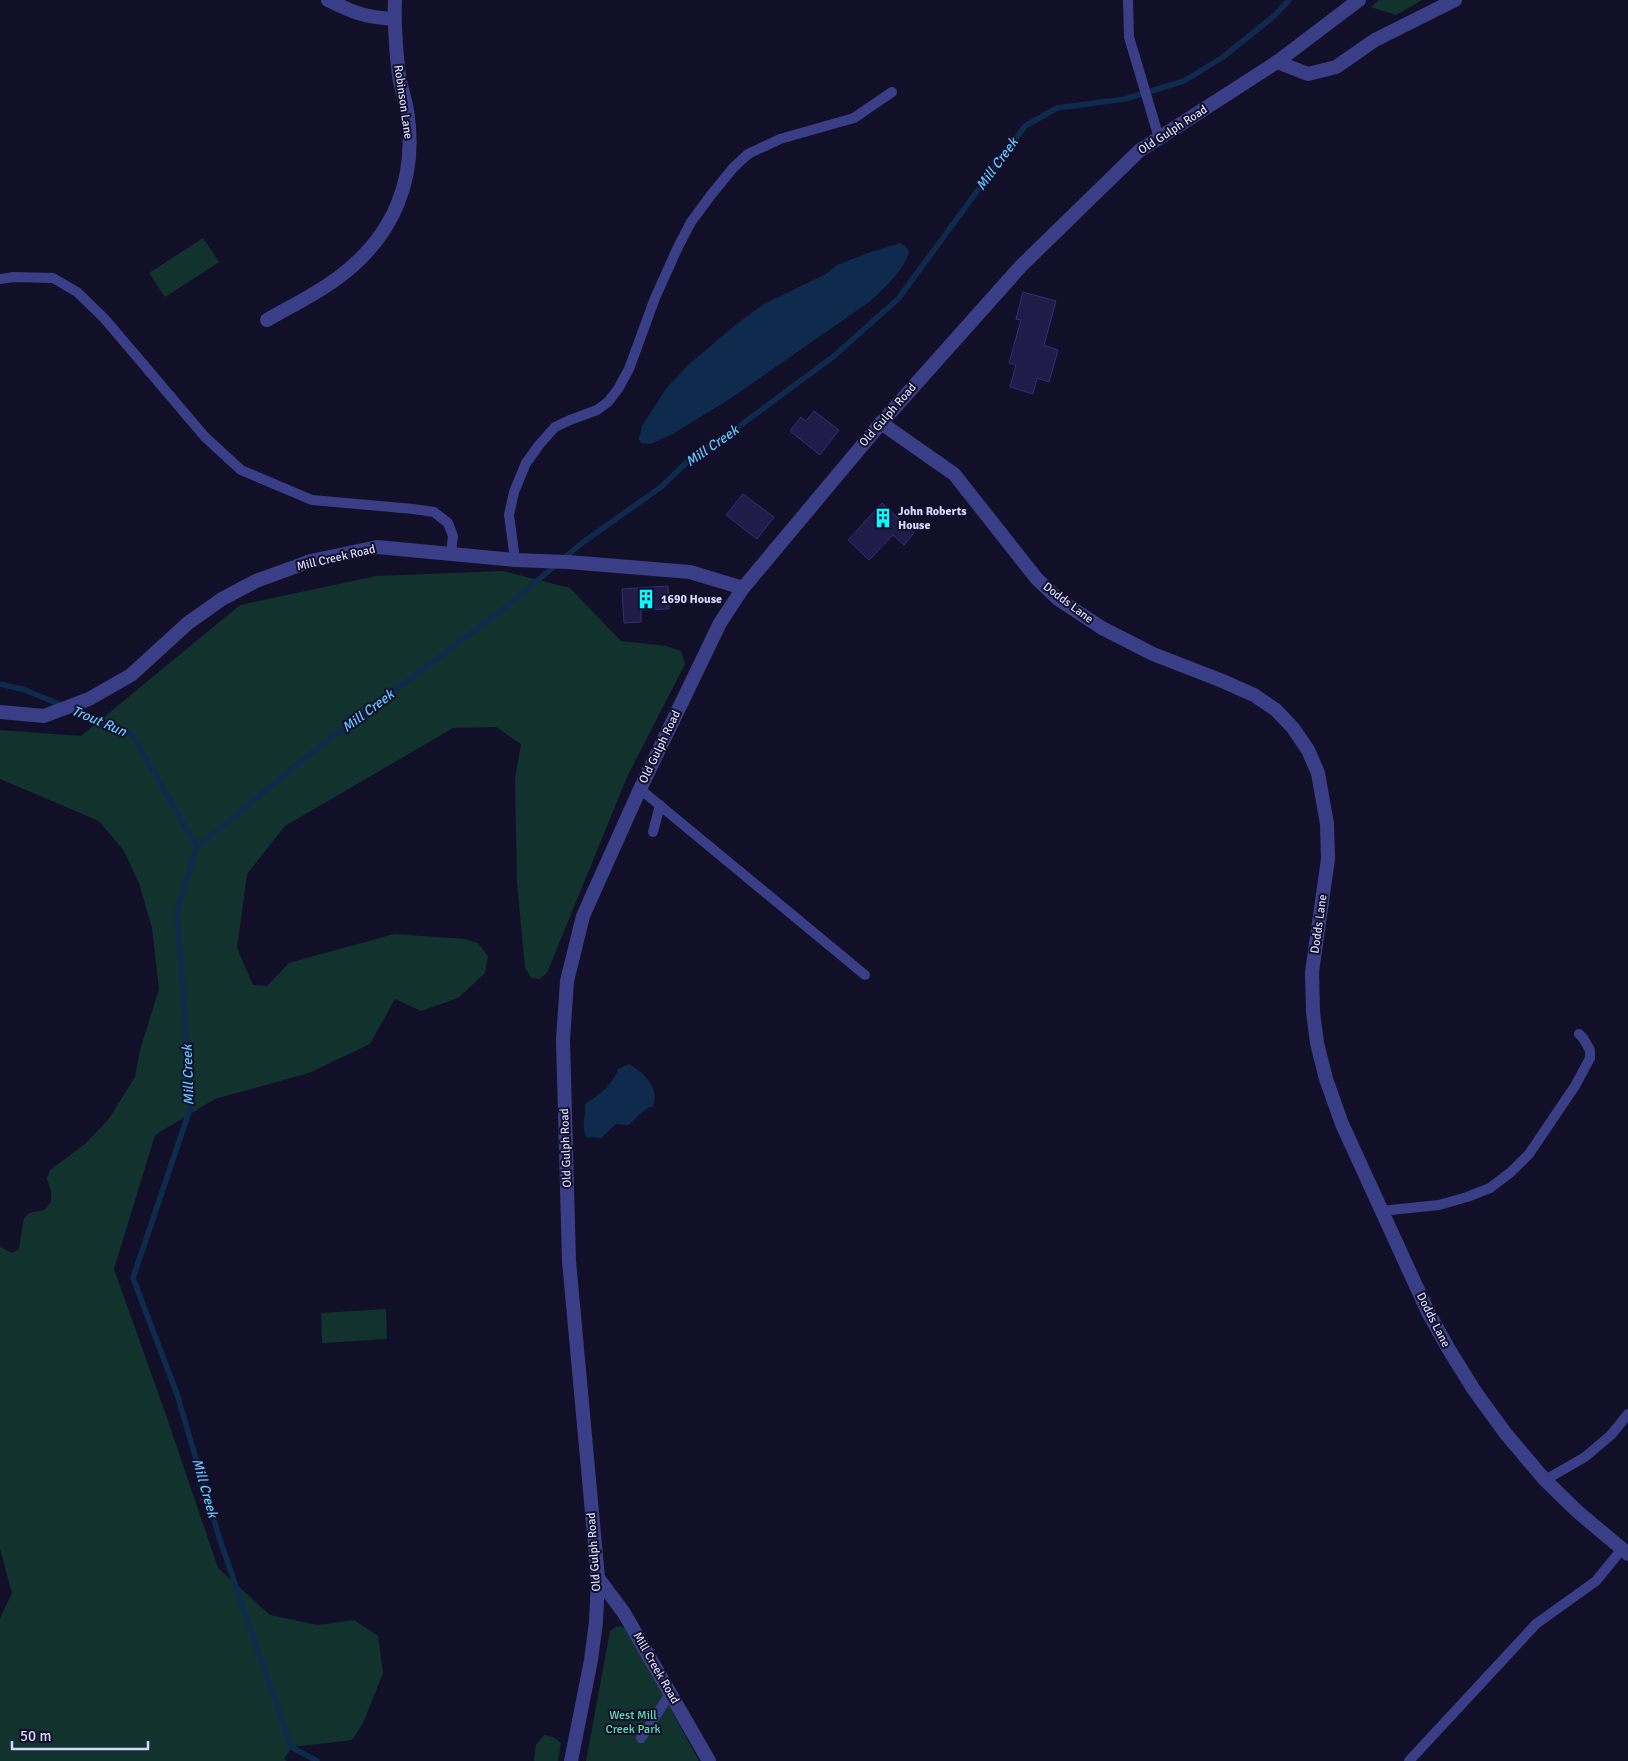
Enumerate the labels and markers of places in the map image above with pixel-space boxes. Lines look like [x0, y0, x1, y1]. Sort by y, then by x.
place label: John Roberts House [898, 504, 967, 533]
building icon: John Roberts House [872, 507, 894, 529]
building icon: 1690 House [635, 588, 657, 610]
place label: 1690 House [661, 592, 722, 607]

